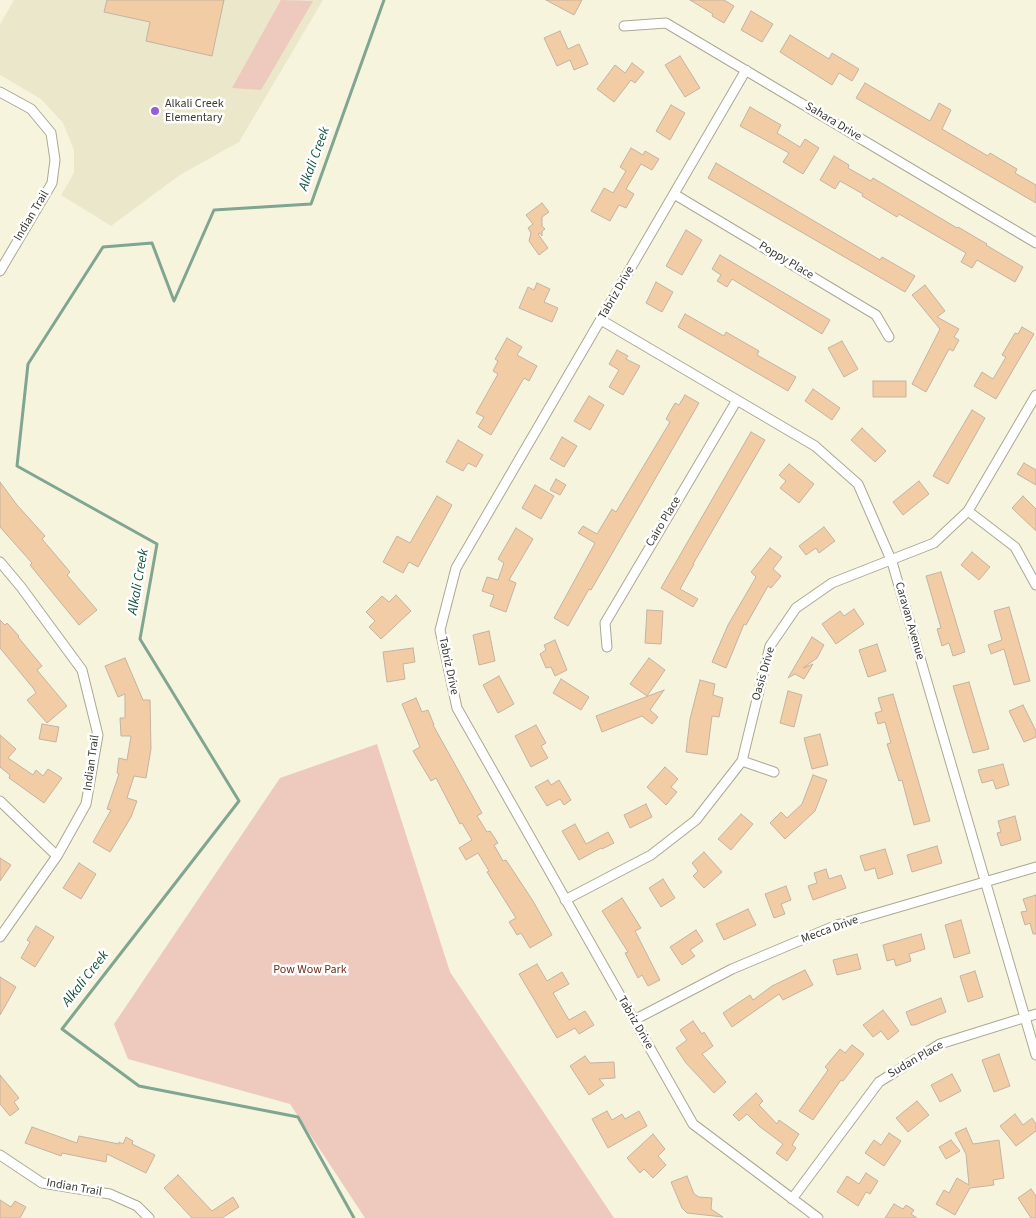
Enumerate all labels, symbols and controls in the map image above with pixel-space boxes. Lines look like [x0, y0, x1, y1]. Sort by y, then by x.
place label: Alkali Creek Elementary [165, 97, 224, 125]
street label: Sahara Drive [802, 100, 864, 144]
marker: Alkali Creek Elementary [149, 105, 161, 117]
water label: Alkali Creek [296, 125, 334, 193]
street label: Indian Trail [11, 188, 53, 244]
street label: Poppy Place [756, 239, 816, 283]
street label: Tabriz Drive [596, 264, 638, 322]
street label: Cairo Place [643, 494, 685, 550]
water label: Alkali Creek [125, 548, 153, 616]
street label: Caravan Avenue [891, 580, 927, 662]
street label: Tabriz Drive [435, 636, 461, 696]
street label: Oasis Drive [749, 645, 779, 703]
street label: Indian Trail [81, 734, 103, 792]
street label: Mecca Drive [799, 913, 861, 947]
water label: Alkali Creek [59, 948, 113, 1010]
park label: Pow Wow Park [273, 963, 347, 977]
street label: Tabriz Drive [614, 994, 656, 1052]
street label: Sudan Place [886, 1038, 946, 1082]
street label: Indian Trail [45, 1176, 103, 1200]

